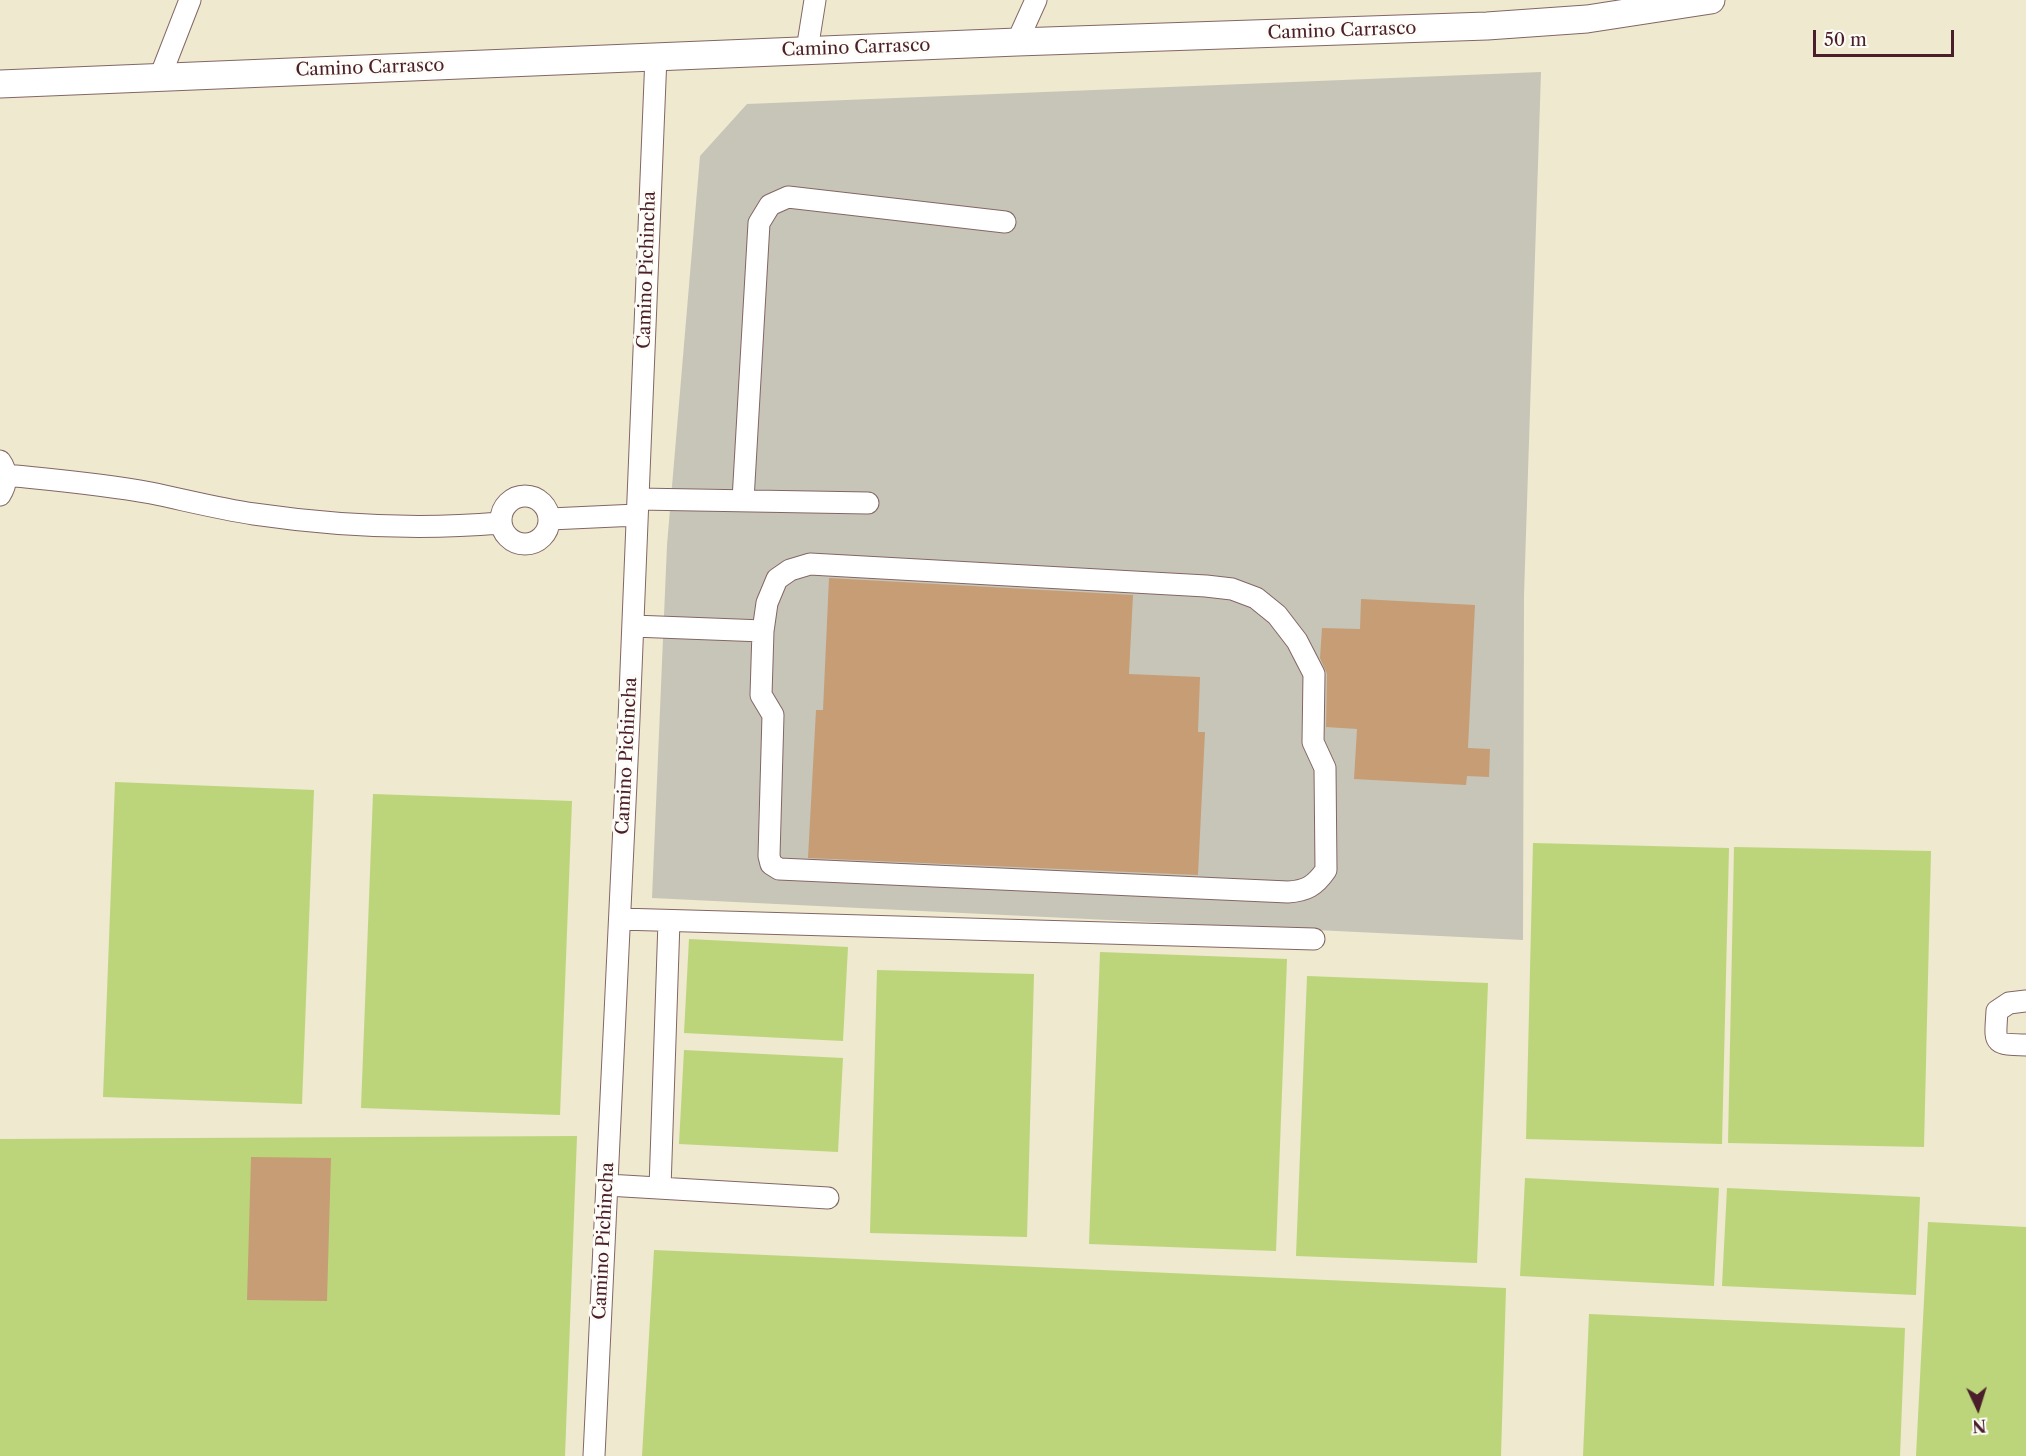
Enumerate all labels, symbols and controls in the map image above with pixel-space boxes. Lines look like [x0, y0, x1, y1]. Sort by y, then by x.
street label: Camino Carrasco [1267, 18, 1417, 44]
scale bar [1816, 18, 1957, 56]
text: 50 m [1824, 29, 1867, 51]
street label: Camino Carrasco [781, 35, 931, 61]
street label: Camino Carrasco [295, 55, 445, 81]
street label: Camino Pichincha [633, 191, 661, 349]
street label: Camino Pichincha [612, 677, 642, 835]
street label: Camino Pichincha [589, 1162, 619, 1320]
north arrow [1948, 1378, 2008, 1438]
text: N [1972, 1415, 1987, 1436]

